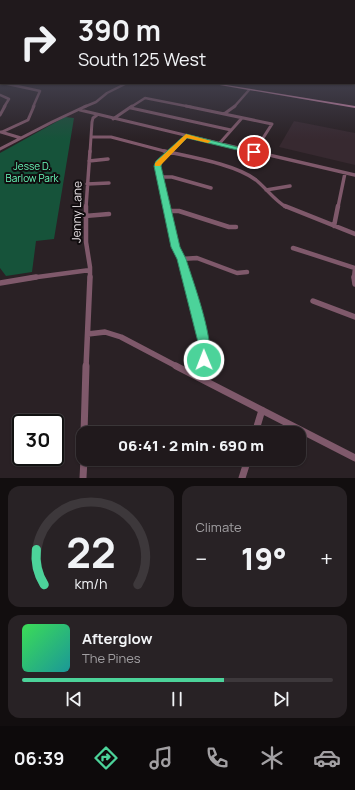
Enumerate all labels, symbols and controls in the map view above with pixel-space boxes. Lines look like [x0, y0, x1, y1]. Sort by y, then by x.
text: 390 m [78, 11, 161, 49]
icon: right [12, 16, 64, 68]
text: South 125 West [78, 47, 206, 71]
pin [237, 135, 271, 169]
icon: arrive [243, 141, 265, 163]
park label: Jesse D. Barlow Park [6, 159, 60, 185]
street label: Jenny Lane [67, 181, 86, 243]
position arrow [183, 339, 225, 381]
speed limit sign: 30 [12, 414, 64, 466]
text: 06:41 · 2 min · 690 m [118, 435, 264, 456]
text: Climate [196, 518, 242, 536]
text: 22 [66, 523, 116, 579]
text: 19° [241, 538, 287, 579]
text: − [196, 544, 207, 574]
text: + [320, 544, 333, 574]
text: km/h [74, 573, 107, 592]
text: Afterglow [82, 628, 153, 649]
text: The Pines [82, 649, 141, 667]
icon: previous [63, 688, 85, 710]
icon: pause [166, 688, 188, 710]
icon: next [270, 688, 292, 710]
icon: directions [92, 744, 120, 772]
icon: music [147, 744, 175, 772]
icon: phone [203, 744, 231, 772]
icon: climate [258, 744, 286, 772]
icon: car [313, 744, 341, 772]
text: 06:39 [14, 746, 65, 770]

